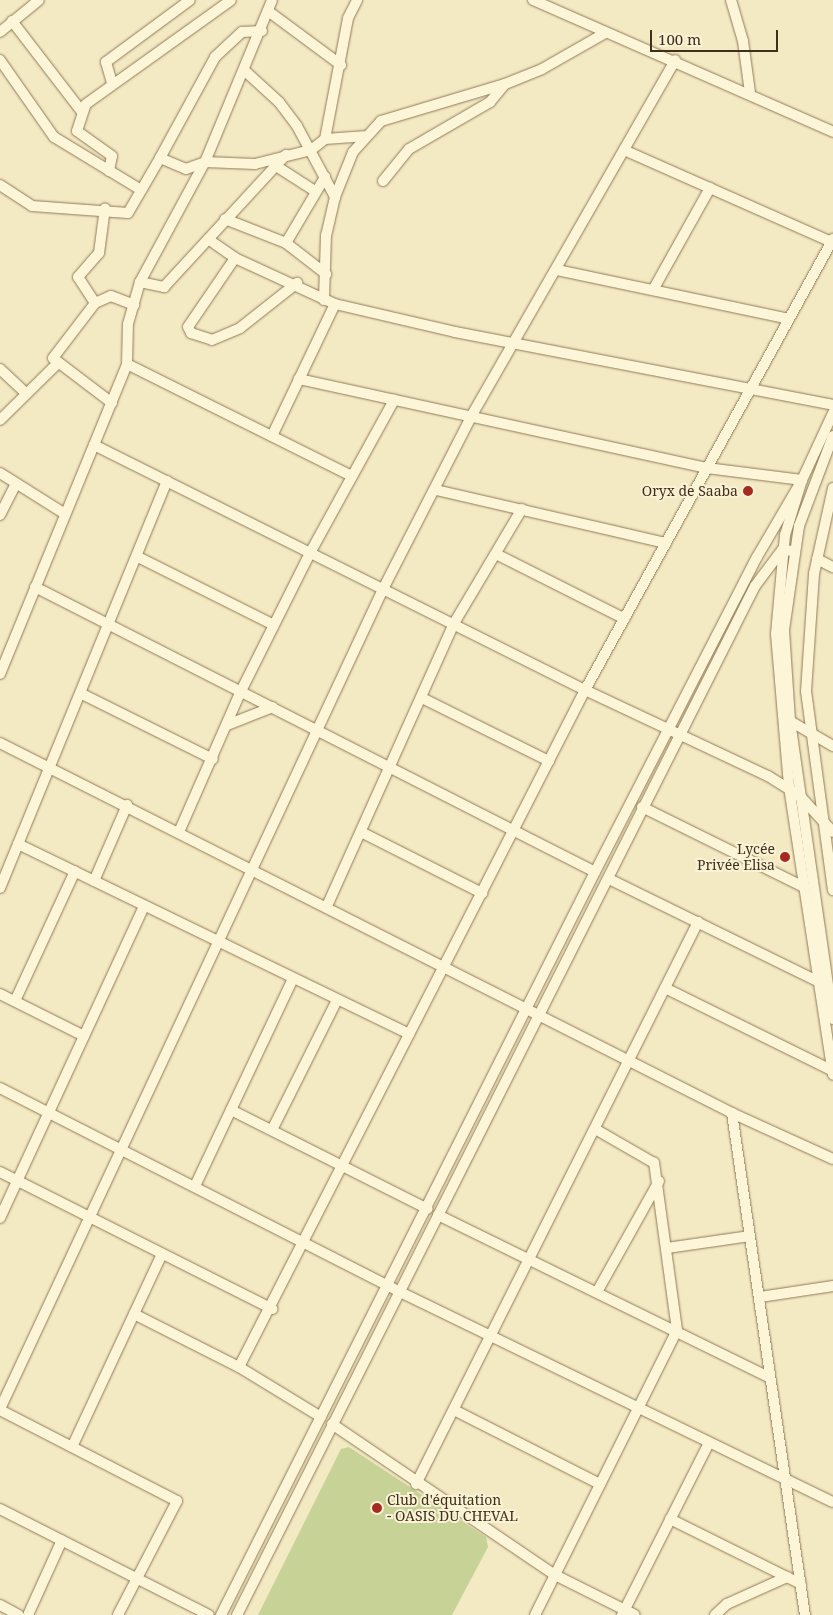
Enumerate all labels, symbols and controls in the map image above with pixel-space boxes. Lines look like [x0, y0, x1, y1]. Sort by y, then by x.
scale bar [653, 20, 780, 52]
text: 100 m [658, 29, 701, 49]
place label: Oryx de Saaba [642, 483, 738, 499]
marker: Oryx de Saaba [742, 485, 754, 497]
place label: Lycée Privée Elisa [697, 841, 775, 874]
marker: Lycée Privée Elisa [779, 851, 791, 863]
place label: Club d'équitation - OASIS DU CHEVAL [387, 1492, 518, 1524]
marker: Club d'équitation - OASIS DU CHEVAL [371, 1502, 383, 1514]

